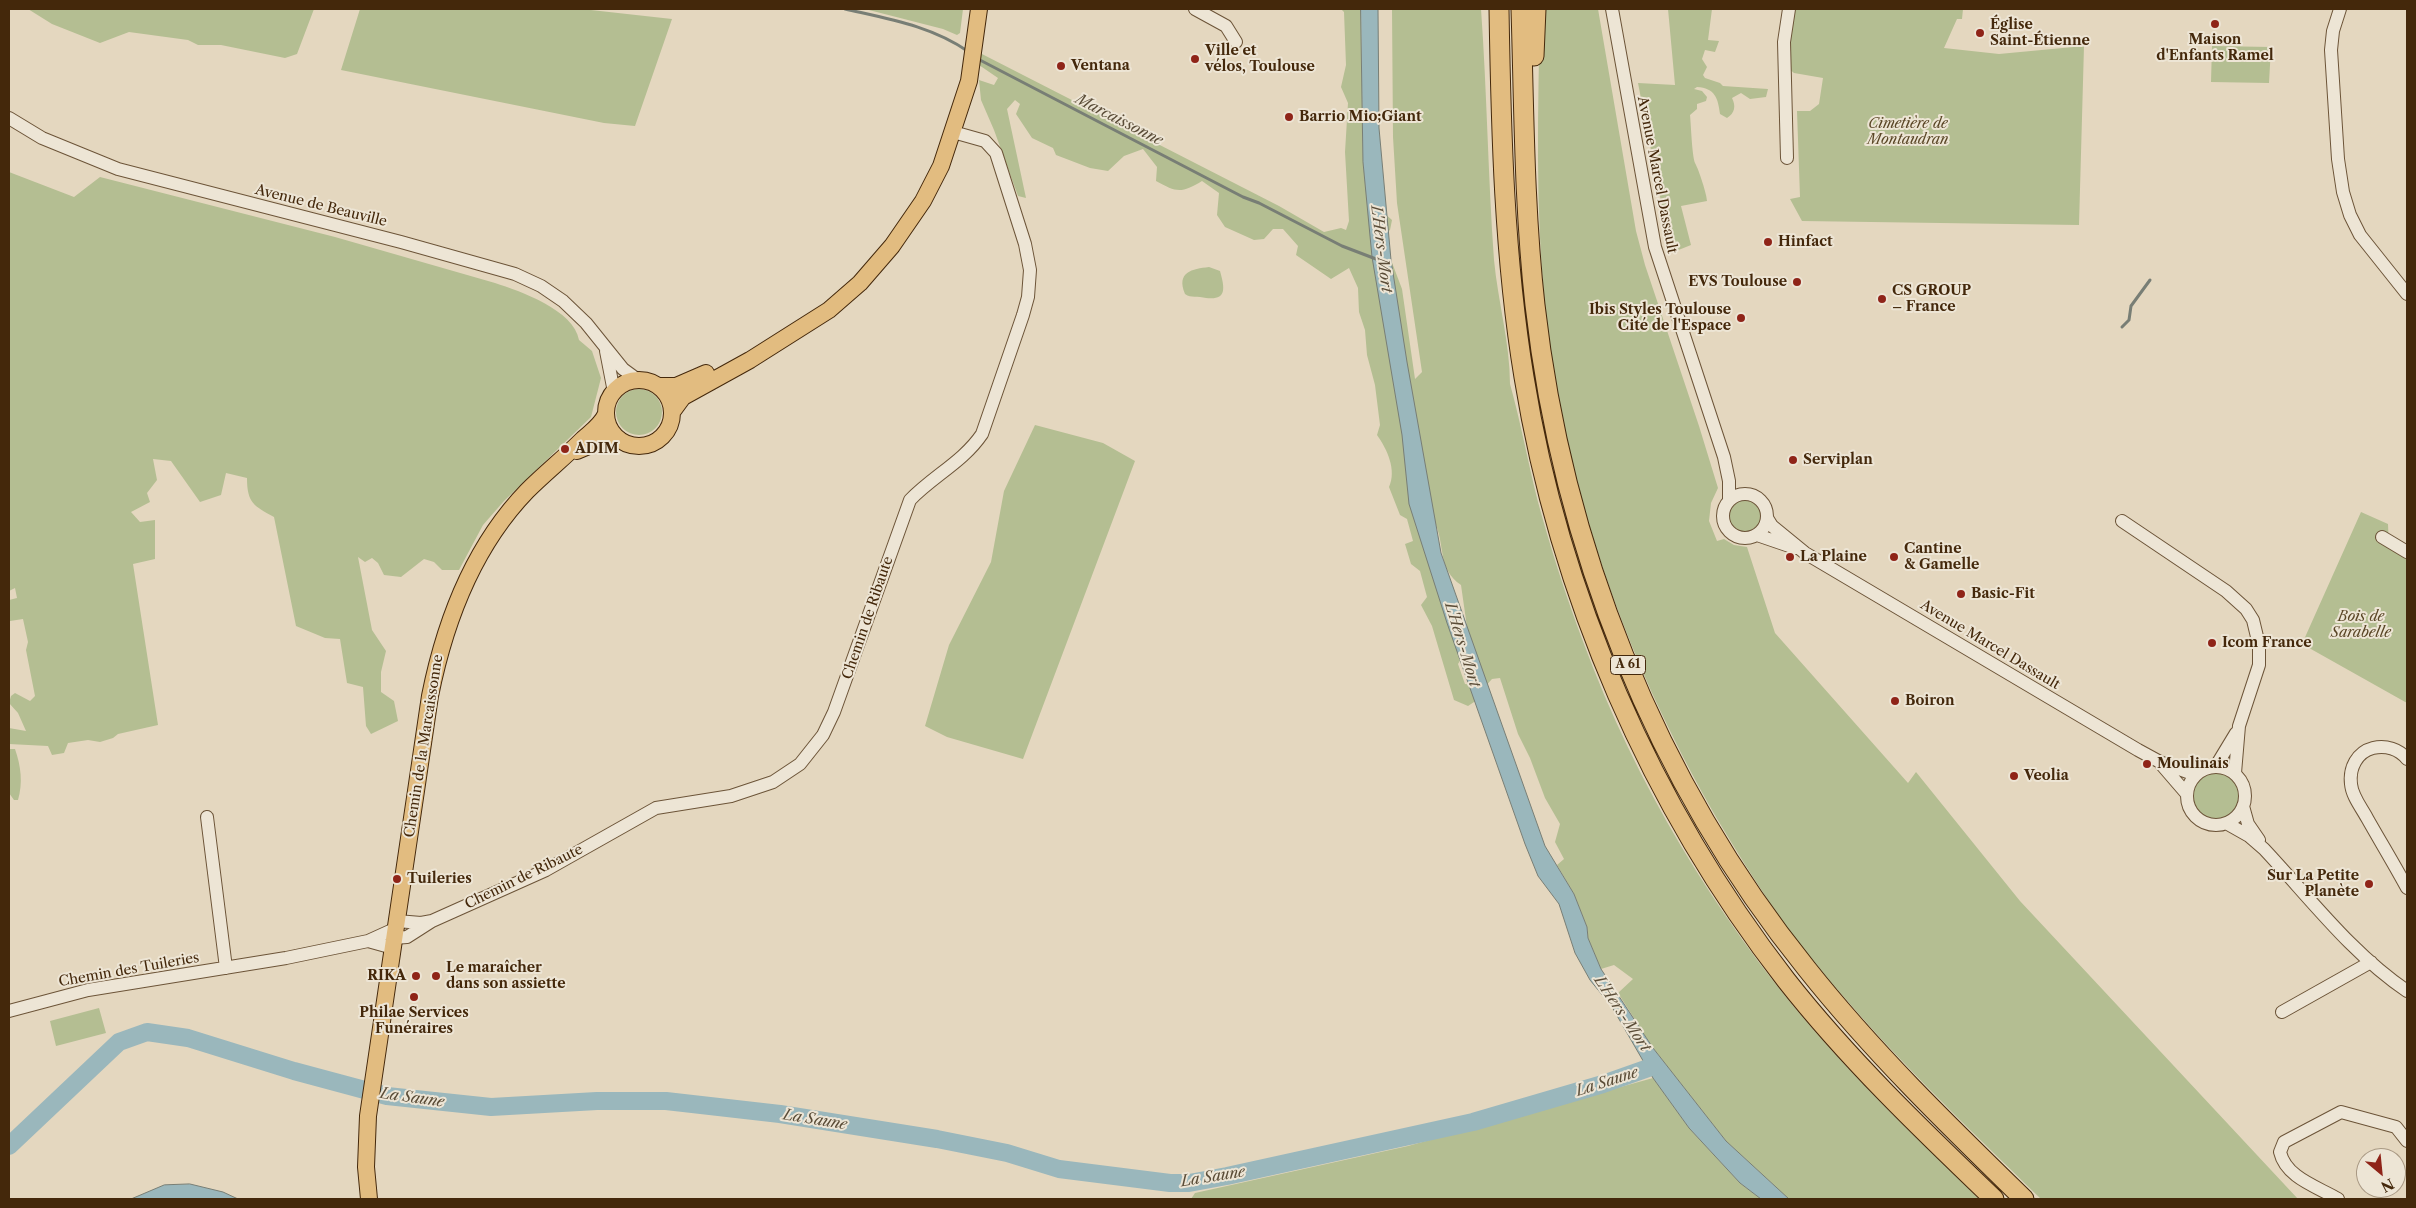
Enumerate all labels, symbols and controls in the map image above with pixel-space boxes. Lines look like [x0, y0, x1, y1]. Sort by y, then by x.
place label: Église Saint-Étienne [1990, 17, 2090, 49]
marker: Maison d'Enfants Ramel [2209, 18, 2221, 30]
marker: Église Saint-Étienne [1974, 27, 1986, 39]
place label: Maison d'Enfants Ramel [2156, 32, 2274, 64]
place label: Ville et vélos, Toulouse [1205, 43, 1315, 75]
marker: Ville et vélos, Toulouse [1189, 53, 1201, 65]
place label: Ventana [1071, 58, 1130, 74]
marker: Ventana [1055, 60, 1067, 72]
water label: Marcaissonne [1072, 90, 1166, 150]
street label: Avenue Marcel Dassault [1634, 95, 1680, 255]
place label: Barrio Mio;Giant [1299, 109, 1422, 125]
marker: Barrio Mio;Giant [1283, 111, 1295, 123]
park label: Cimetière de Montaudran [1867, 116, 1949, 148]
street label: Avenue de Beauville [253, 182, 389, 230]
water label: L'Hers-Mort [1367, 204, 1395, 294]
place label: Hinfact [1778, 234, 1833, 250]
marker: Hinfact [1762, 236, 1774, 248]
place label: EVS Toulouse [1688, 274, 1787, 290]
marker: EVS Toulouse [1791, 276, 1803, 288]
place label: CS GROUP – France [1892, 283, 1971, 316]
marker: CS GROUP – France [1876, 293, 1888, 305]
place label: Ibis Styles Toulouse Cité de l'Espace [1589, 302, 1731, 334]
marker: Ibis Styles Toulouse Cité de l'Espace [1735, 312, 1747, 324]
place label: ADIM [575, 441, 619, 457]
marker: ADIM [559, 443, 571, 455]
place label: Serviplan [1803, 452, 1873, 468]
marker: Serviplan [1787, 454, 1799, 466]
place label: Cantine & Gamelle [1904, 541, 1979, 574]
place label: La Plaine [1800, 549, 1867, 565]
marker: La Plaine [1784, 551, 1796, 563]
marker: Cantine & Gamelle [1888, 551, 1900, 563]
street label: Chemin de Ribaute [839, 554, 897, 682]
place label: Basic-Fit [1971, 586, 2035, 602]
marker: Basic-Fit [1955, 588, 1967, 600]
street label: Avenue Marcel Dassault [1917, 597, 2063, 693]
water label: L'Hers-Mort [1441, 600, 1483, 690]
park label: Bois de Sarabelle [2331, 609, 2391, 642]
place label: Icom France [2222, 635, 2312, 651]
marker: Icom France [2206, 637, 2218, 649]
street label: Chemin de la Marcaissonne [401, 653, 447, 839]
road number: A 61 [1610, 656, 1646, 674]
place label: Boiron [1905, 693, 1954, 709]
marker: Boiron [1889, 695, 1901, 707]
place label: Moulinais [2157, 756, 2229, 772]
marker: Moulinais [2141, 758, 2153, 770]
place label: Veolia [2024, 768, 2069, 784]
marker: Veolia [2008, 770, 2020, 782]
street label: Chemin de Ribaute [462, 841, 586, 913]
place label: Sur La Petite Planète [2267, 868, 2359, 900]
place label: Tuileries [407, 871, 472, 887]
marker: Tuileries [391, 873, 403, 885]
marker: Sur La Petite Planète [2363, 878, 2375, 890]
street label: Chemin des Tuileries [57, 949, 201, 991]
place label: Le maraîcher dans son assiette [446, 960, 566, 992]
place label: RIKA [367, 968, 406, 984]
marker: RIKA [410, 970, 422, 982]
marker: Le maraîcher dans son assiette [430, 970, 442, 982]
water label: L'Hers-Mort [1590, 973, 1654, 1055]
marker: Philae Services Funéraires [408, 991, 420, 1003]
place label: Philae Services Funéraires [359, 1005, 469, 1038]
water label: La Saune [1574, 1063, 1640, 1101]
water label: La Saune [379, 1085, 445, 1111]
water label: La Saune [782, 1106, 848, 1134]
north arrow [2356, 1148, 2406, 1198]
water label: La Saune [1180, 1163, 1246, 1191]
text: N [2378, 1175, 2397, 1196]

